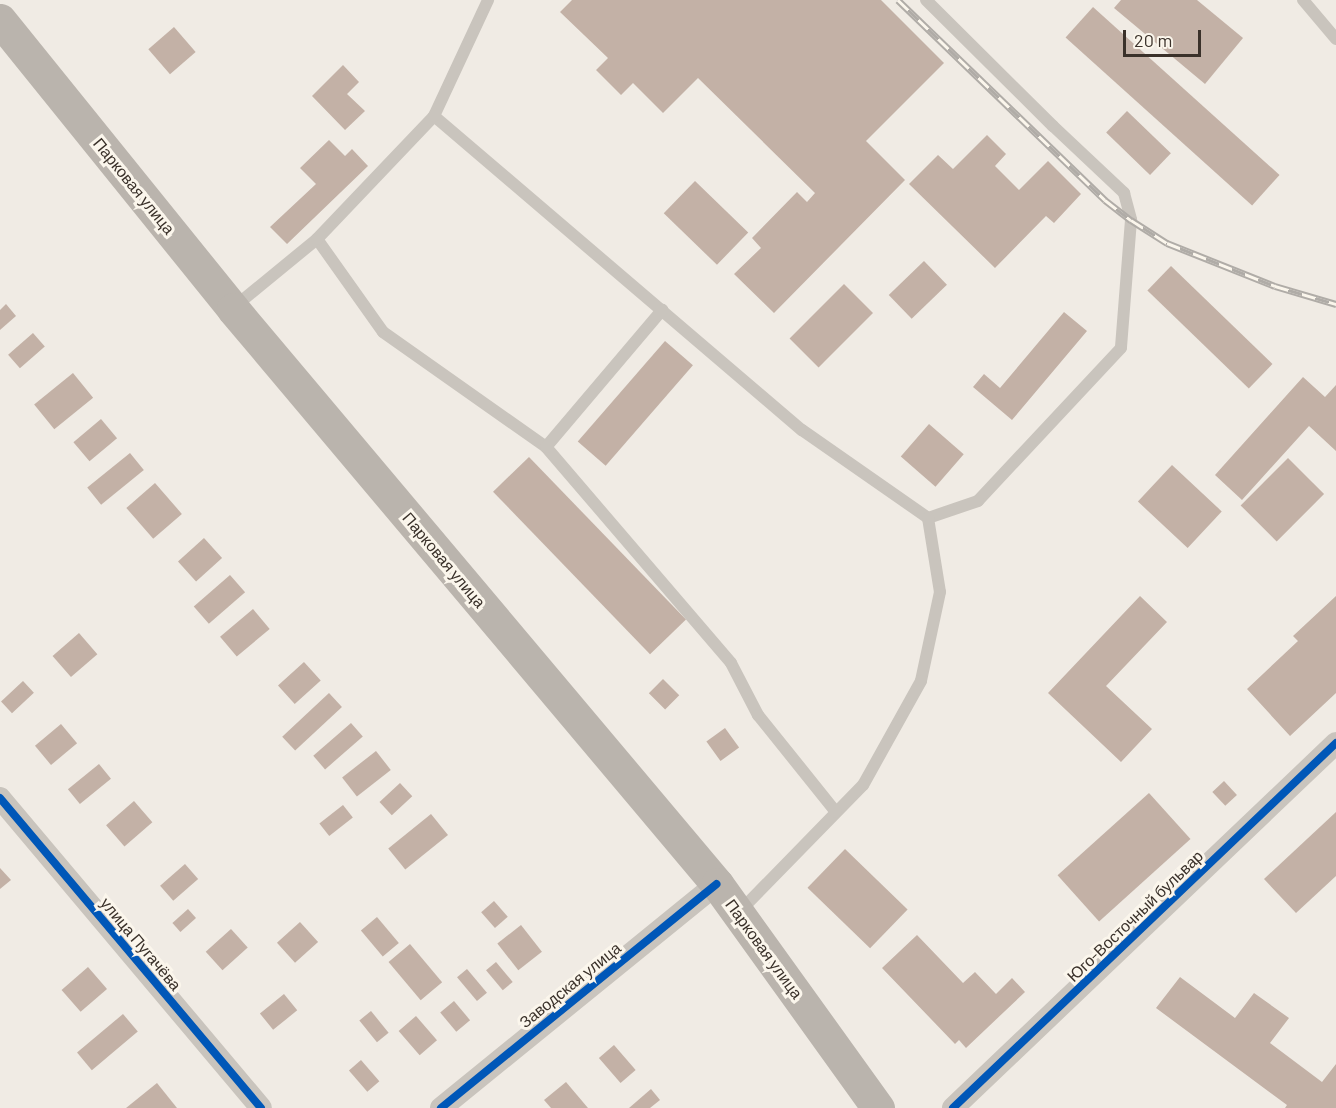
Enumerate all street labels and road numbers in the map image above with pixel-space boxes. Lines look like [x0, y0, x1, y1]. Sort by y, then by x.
street label: Парковая улица [89, 134, 179, 238]
street label: Парковая улица [399, 508, 489, 612]
street label: Юго-Восточный бульвар [1063, 846, 1207, 986]
street label: улица Пугачёва [97, 894, 185, 994]
street label: Парковая улица [721, 895, 807, 1003]
street label: Заводская улица [515, 938, 625, 1032]

